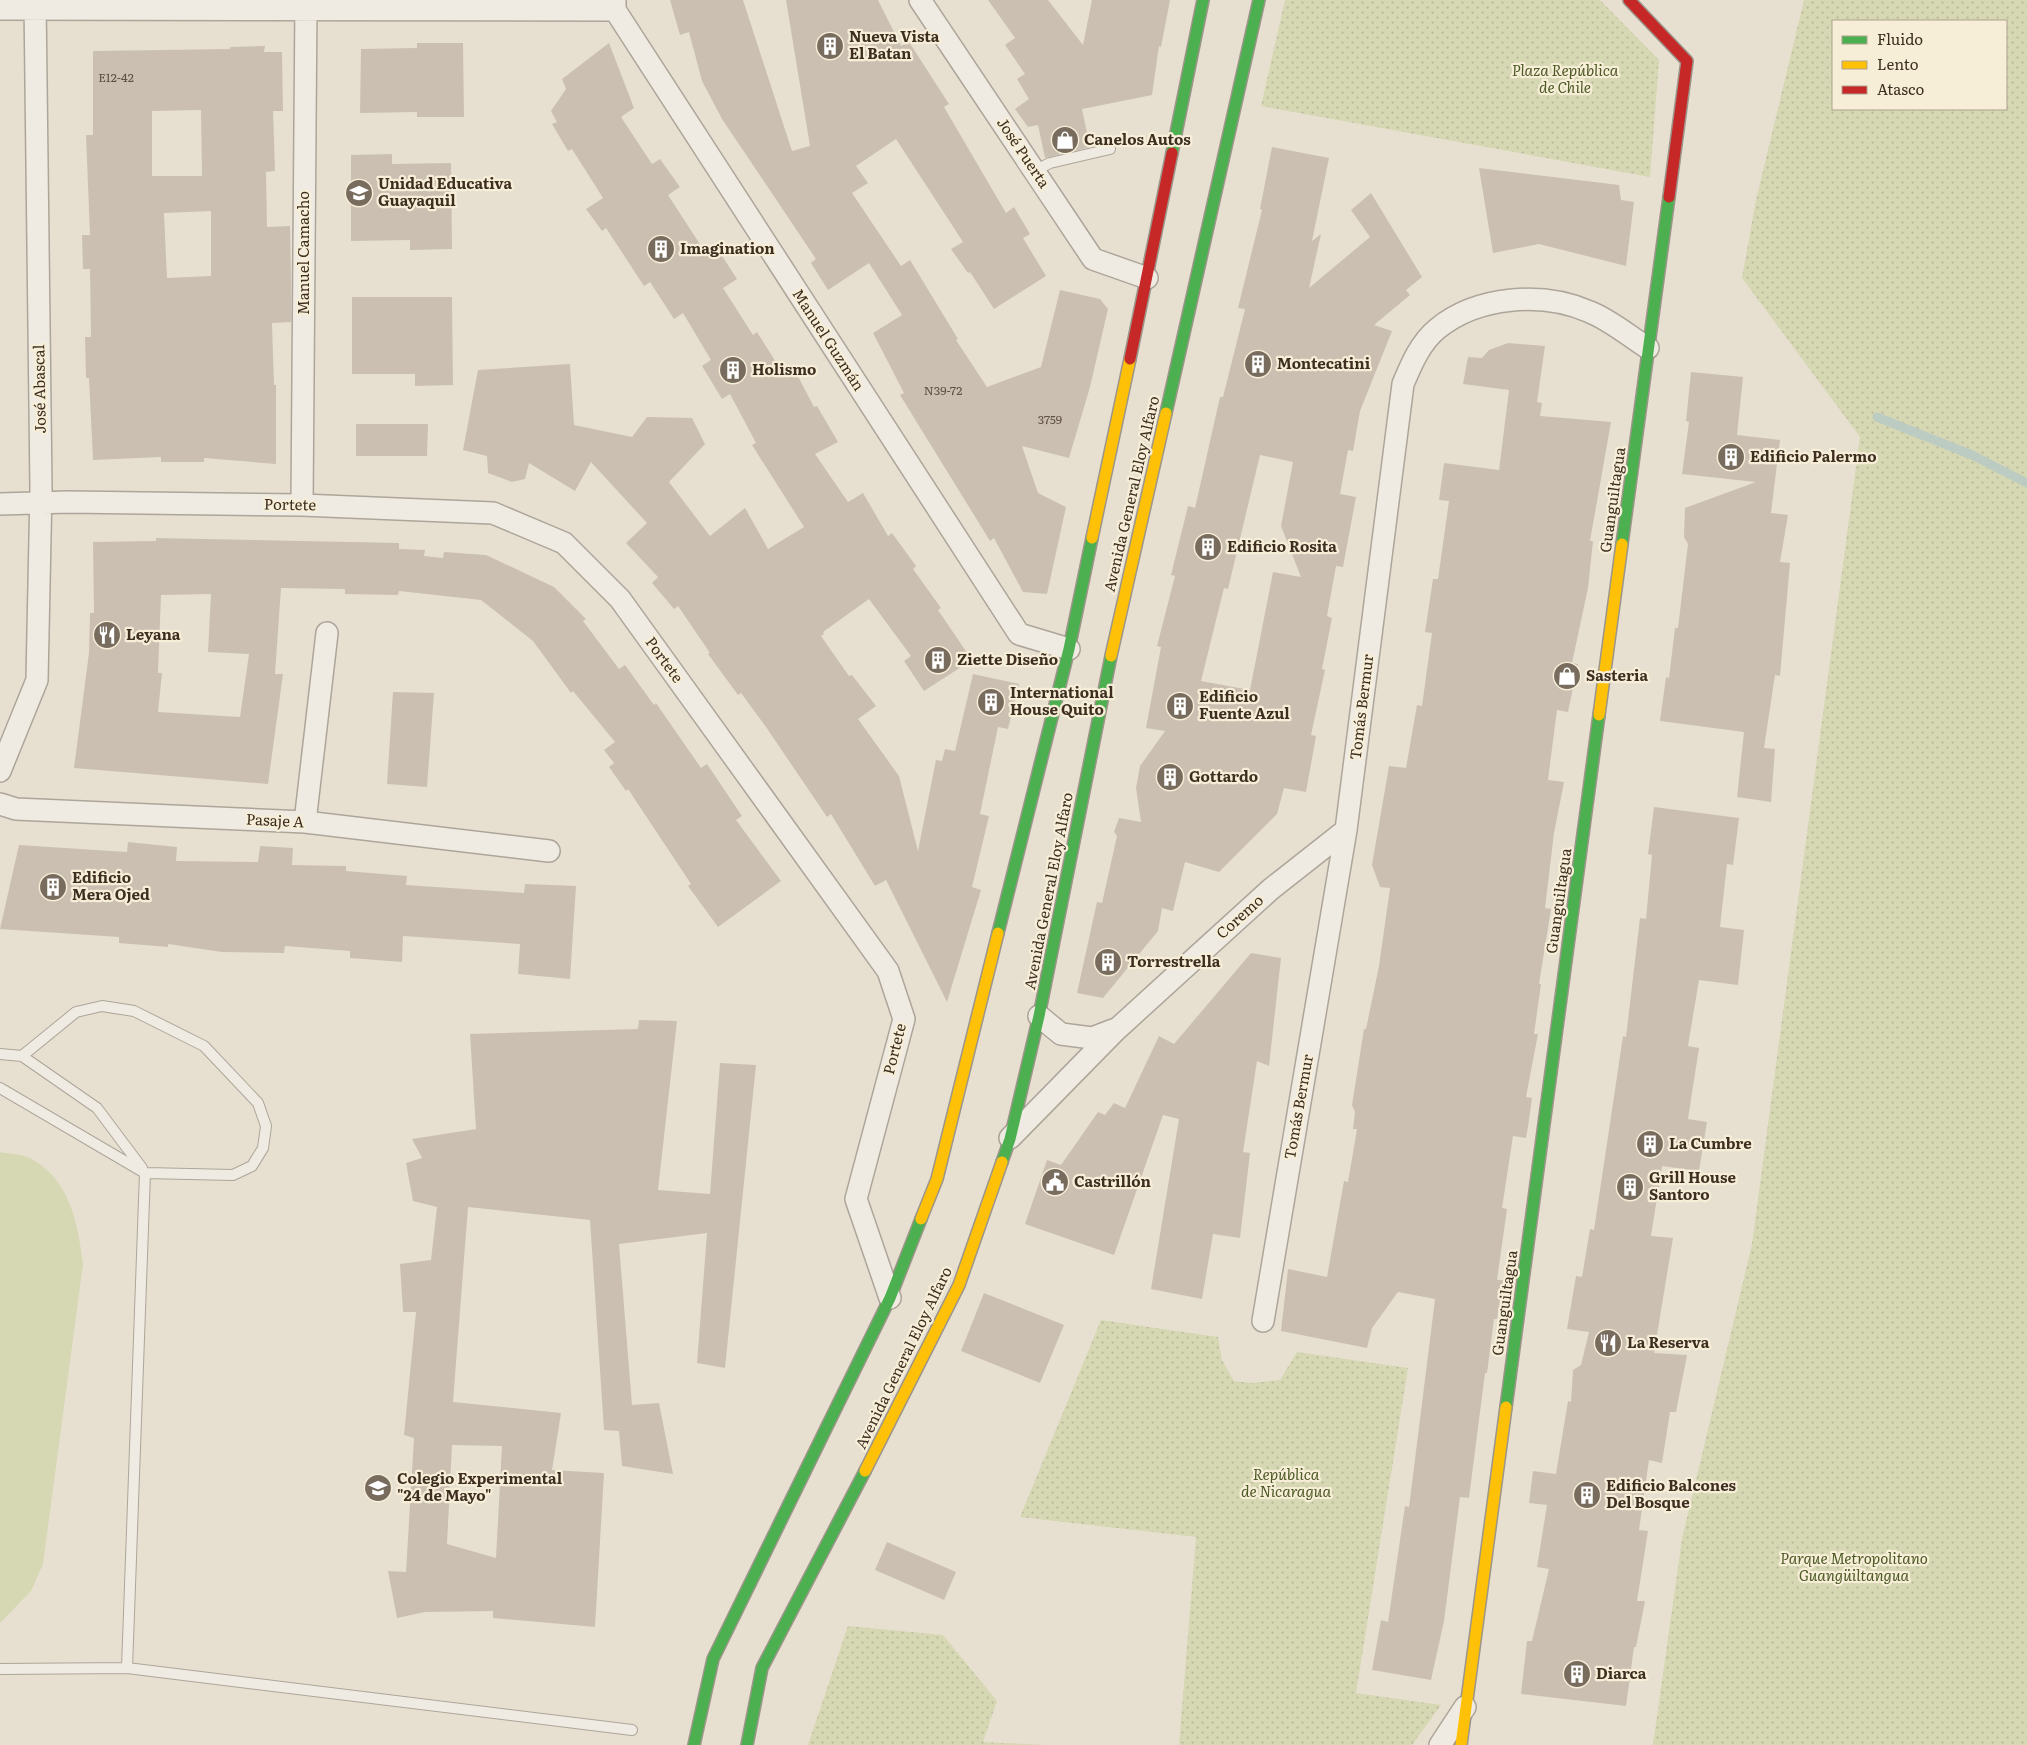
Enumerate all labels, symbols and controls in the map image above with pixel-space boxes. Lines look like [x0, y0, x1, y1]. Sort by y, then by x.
legend [1832, 20, 2007, 110]
place label: Nueva Vista El Batan [849, 24, 940, 64]
text: Fluido [1877, 27, 1923, 50]
building icon: Nueva Vista El Batan [815, 31, 845, 61]
text: Lento [1877, 52, 1919, 75]
park label: Plaza República de Chile [1512, 58, 1619, 98]
house number: E12-42 [98, 68, 134, 86]
text: Atasco [1877, 77, 1924, 100]
street label: José Puerta [992, 112, 1057, 193]
shop icon: Canelos Autos [1050, 125, 1080, 155]
place label: Canelos Autos [1084, 127, 1191, 150]
place label: Unidad Educativa Guayaquil [378, 171, 512, 211]
school or university icon: Unidad Educativa Guayaquil [344, 178, 374, 208]
street label: Manuel Camacho [291, 191, 314, 315]
building icon: Imagination [646, 234, 676, 264]
place label: Imagination [680, 236, 775, 259]
street label: Manuel Guzmán [788, 284, 871, 395]
street label: José Abascal [26, 344, 51, 434]
building icon: Montecatini [1243, 349, 1273, 379]
place label: Montecatini [1277, 351, 1371, 374]
building icon: Holismo [718, 355, 748, 385]
place label: Holismo [752, 357, 816, 380]
house number: N39-72 [924, 381, 962, 399]
street label: Avenida General Eloy Alfaro [1097, 393, 1164, 594]
house number: 3759 [1038, 410, 1062, 428]
building icon: Edificio Palermo [1716, 442, 1746, 472]
place label: Edificio Palermo [1750, 444, 1877, 467]
street label: Guanguiltagua [1593, 445, 1630, 554]
street label: Portete [264, 492, 316, 515]
building icon: Edificio Rosita [1193, 532, 1223, 562]
place label: Edificio Rosita [1227, 534, 1337, 557]
restaurant icon: Leyana [92, 620, 122, 650]
place label: Leyana [126, 622, 181, 645]
street label: Portete [641, 631, 690, 687]
building icon: Ziette Diseño [923, 645, 953, 675]
place label: Ziette Diseño [957, 647, 1058, 670]
street label: Tomás Bermur [1343, 653, 1378, 761]
shop icon: Sasteria [1552, 661, 1582, 691]
place label: Sasteria [1586, 663, 1648, 686]
place label: International House Quito [1010, 680, 1114, 720]
place label: Edificio Fuente Azul [1199, 684, 1290, 724]
building icon: International House Quito [976, 687, 1006, 717]
building icon: Edificio Fuente Azul [1165, 691, 1195, 721]
building icon: Gottardo [1155, 762, 1185, 792]
place label: Gottardo [1189, 764, 1258, 787]
street label: Avenida General Eloy Alfaro [1017, 790, 1078, 991]
street label: Pasaje A [245, 806, 305, 833]
street label: Guanguiltagua [1539, 846, 1576, 955]
place label: Edificio Mera Ojed [72, 865, 150, 905]
building icon: Edificio Mera Ojed [38, 872, 68, 902]
street label: Coremo [1210, 888, 1268, 943]
building icon: Torrestrella [1093, 947, 1123, 977]
place label: Torrestrella [1127, 949, 1221, 972]
street label: Portete [876, 1020, 911, 1077]
street label: Tomás Bermur [1277, 1052, 1318, 1161]
building icon: La Cumbre [1635, 1129, 1665, 1159]
place label: La Cumbre [1669, 1131, 1752, 1154]
place label: Grill House Santoro [1649, 1165, 1736, 1205]
public building icon: Castrillón [1040, 1167, 1070, 1197]
place label: Castrillón [1074, 1169, 1151, 1192]
building icon: Grill House Santoro [1615, 1172, 1645, 1202]
street label: Guanguiltagua [1485, 1248, 1522, 1357]
street label: Avenida General Eloy Alfaro [848, 1262, 957, 1453]
restaurant icon: La Reserva [1593, 1328, 1623, 1358]
place label: La Reserva [1627, 1330, 1710, 1353]
park label: República de Nicaragua [1241, 1462, 1331, 1502]
place label: Colegio Experimental "24 de Mayo" [397, 1466, 563, 1506]
school or university icon: Colegio Experimental "24 de Mayo" [363, 1473, 393, 1503]
place label: Edificio Balcones Del Bosque [1606, 1473, 1737, 1513]
building icon: Edificio Balcones Del Bosque [1572, 1480, 1602, 1510]
park label: Parque Metropolitano Guangüiltangua [1780, 1546, 1928, 1586]
building icon: Diarca [1562, 1659, 1592, 1689]
place label: Diarca [1596, 1661, 1647, 1684]

